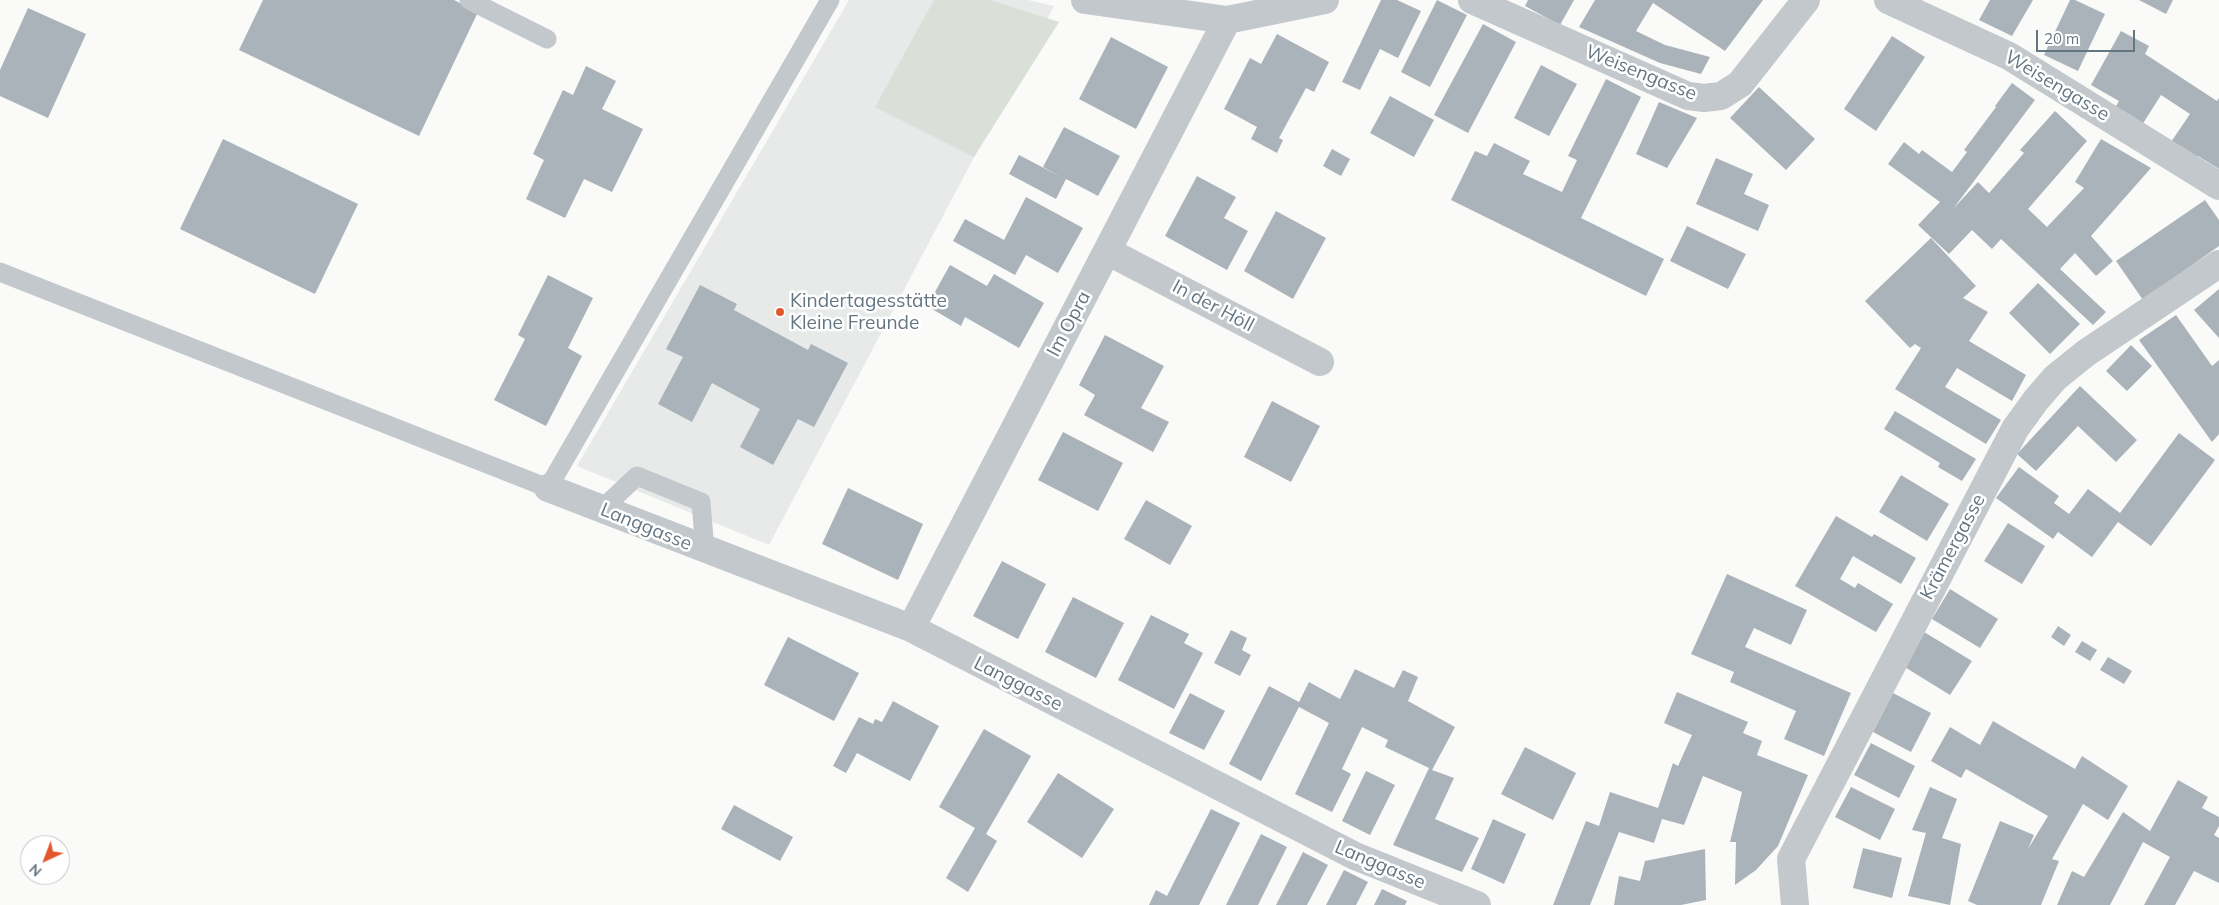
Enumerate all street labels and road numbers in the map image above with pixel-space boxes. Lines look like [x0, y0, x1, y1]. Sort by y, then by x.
street label: Weisengasse [1582, 40, 1700, 106]
street label: Weisengasse [2001, 46, 2113, 126]
street label: In der Höll [1168, 275, 1258, 337]
street label: Im Opra [1042, 287, 1096, 361]
street label: Krämergasse [1916, 490, 1990, 604]
street label: Langgasse [597, 498, 695, 556]
street label: Langgasse [970, 652, 1066, 716]
street label: Langgasse [1331, 836, 1429, 894]

